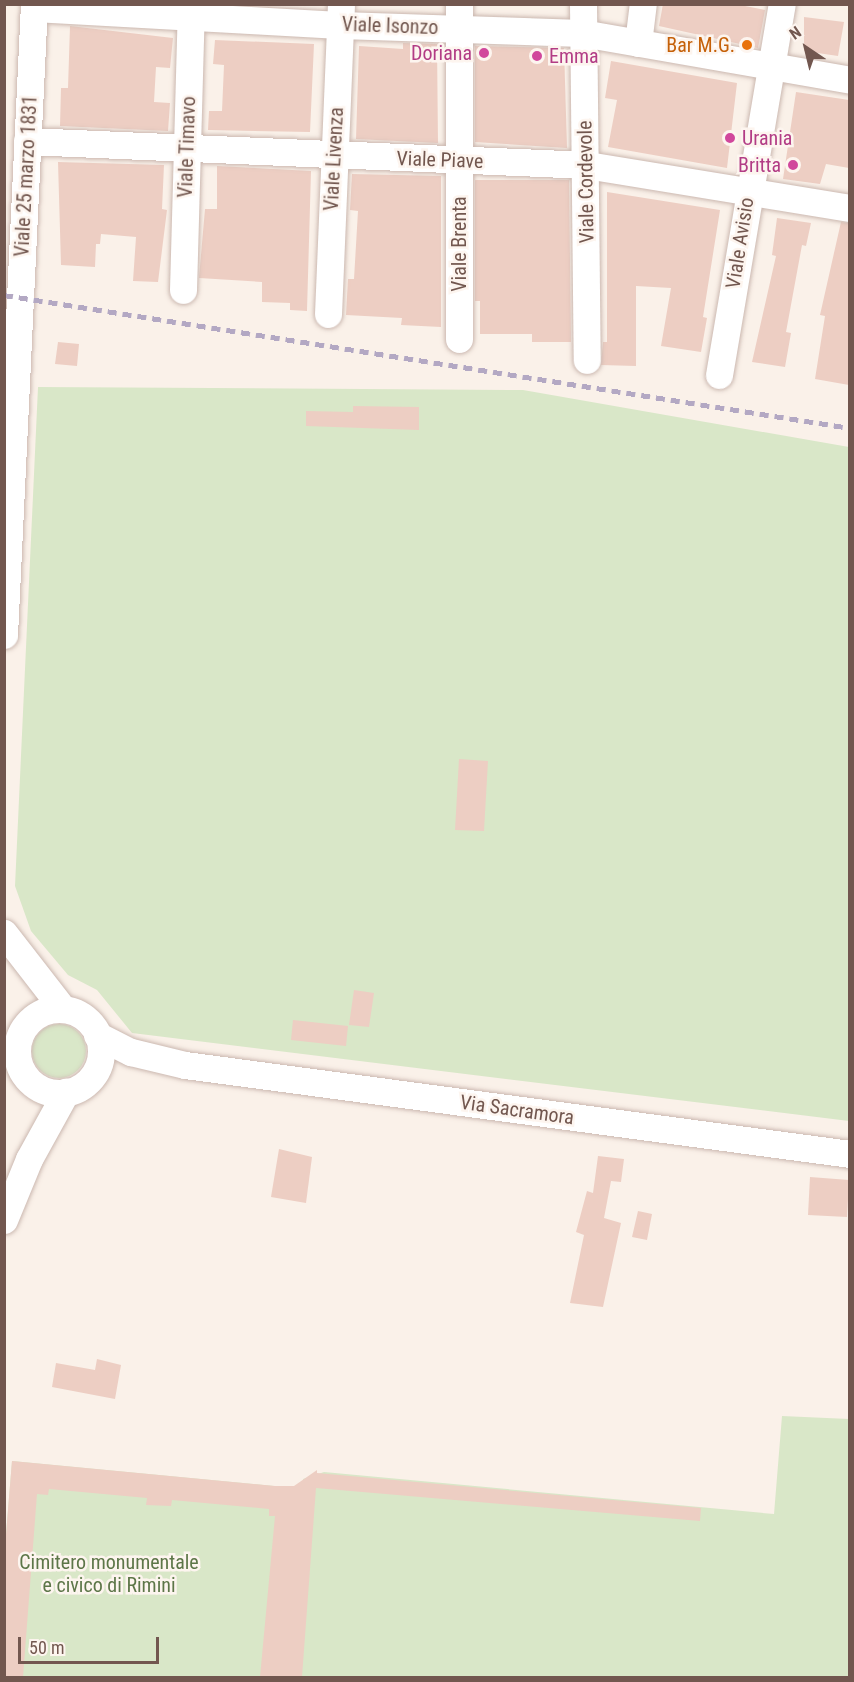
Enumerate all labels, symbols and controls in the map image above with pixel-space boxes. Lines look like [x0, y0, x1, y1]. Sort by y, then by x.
street label: Viale Isonzo [341, 12, 439, 40]
north arrow [776, 18, 836, 78]
text: N [786, 22, 805, 43]
place label: Bar M.G. [666, 33, 735, 57]
marker: Bar M.G. [740, 38, 754, 52]
place label: Doriana [411, 41, 472, 65]
place label: Emma [549, 44, 599, 68]
marker: Doriana [477, 46, 491, 60]
marker: Emma [530, 49, 544, 63]
street label: Viale 25 marzo 1831 [10, 95, 42, 257]
street label: Viale Timavo [173, 96, 201, 198]
street label: Viale Livenza [319, 106, 349, 212]
street label: Viale Cordevole [573, 120, 599, 244]
place label: Urania [742, 126, 792, 150]
marker: Urania [723, 131, 737, 145]
street label: Viale Piave [396, 146, 484, 174]
place label: Britta [738, 153, 781, 177]
marker: Britta [786, 158, 800, 172]
street label: Viale Brenta [447, 196, 471, 292]
street label: Viale Avisio [721, 196, 759, 290]
street label: Via Sacramora [458, 1090, 576, 1130]
park label: Cimitero monumentale e civico di Rimini [19, 1550, 199, 1597]
scale bar [21, 1625, 162, 1663]
text: 50 m [29, 1637, 64, 1658]

